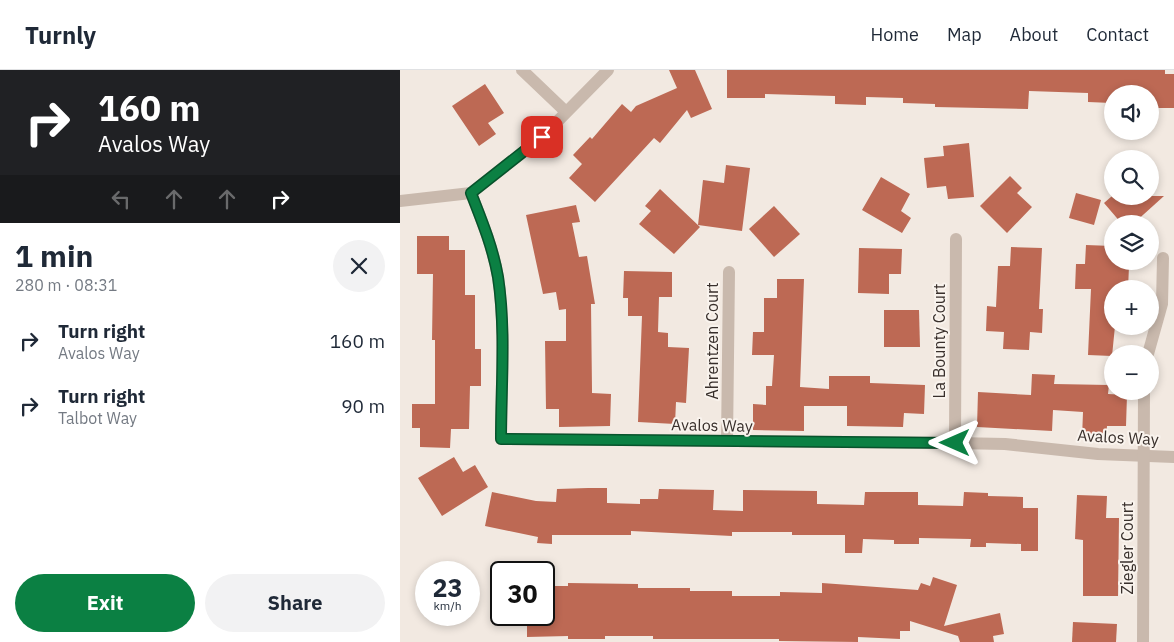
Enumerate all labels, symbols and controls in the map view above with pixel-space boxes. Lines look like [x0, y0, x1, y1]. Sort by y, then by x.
text: Turnly [25, 19, 96, 51]
text: Home [871, 23, 919, 46]
text: Map [947, 23, 982, 46]
text: About [1010, 23, 1058, 46]
text: Contact [1086, 23, 1149, 46]
text: 160 m [98, 85, 201, 131]
map controls [1104, 85, 1159, 400]
button: sound [1104, 85, 1159, 140]
icon: right [15, 90, 80, 155]
pin [521, 116, 563, 158]
icon: arrive [528, 123, 556, 151]
text: Avalos Way [98, 129, 210, 158]
button: search [1104, 150, 1159, 205]
icon: left [107, 185, 135, 213]
icon: ahead [160, 185, 188, 213]
icon: ahead [213, 185, 241, 213]
icon: right [266, 185, 294, 213]
button: layers [1104, 215, 1159, 270]
text: 1 min [15, 236, 93, 275]
button: close [333, 240, 385, 292]
text: 280 m · 08:31 [15, 275, 117, 295]
button: + [1104, 280, 1159, 335]
street label: Ahrentzen Court [702, 282, 722, 400]
street label: La Bounty Court [929, 284, 949, 398]
text: Turn right [58, 319, 145, 343]
icon: right [15, 327, 43, 355]
text: 160 m [330, 329, 385, 353]
text: Avalos Way [58, 343, 140, 363]
button: − [1104, 345, 1159, 400]
text: Turn right [58, 384, 145, 408]
icon: right [15, 392, 43, 420]
text: 90 m [341, 394, 385, 418]
text: Talbot Way [58, 408, 137, 428]
street label: Avalos Way [671, 414, 753, 436]
position arrow [928, 416, 980, 468]
street label: Avalos Way [1077, 425, 1159, 449]
street label: Ziegler Court [1117, 502, 1137, 594]
speed limit sign: 30 [490, 561, 555, 626]
text: 23 [432, 571, 463, 604]
button: Exit [15, 574, 195, 632]
button: Share [205, 574, 385, 632]
text: km/h [433, 598, 462, 613]

